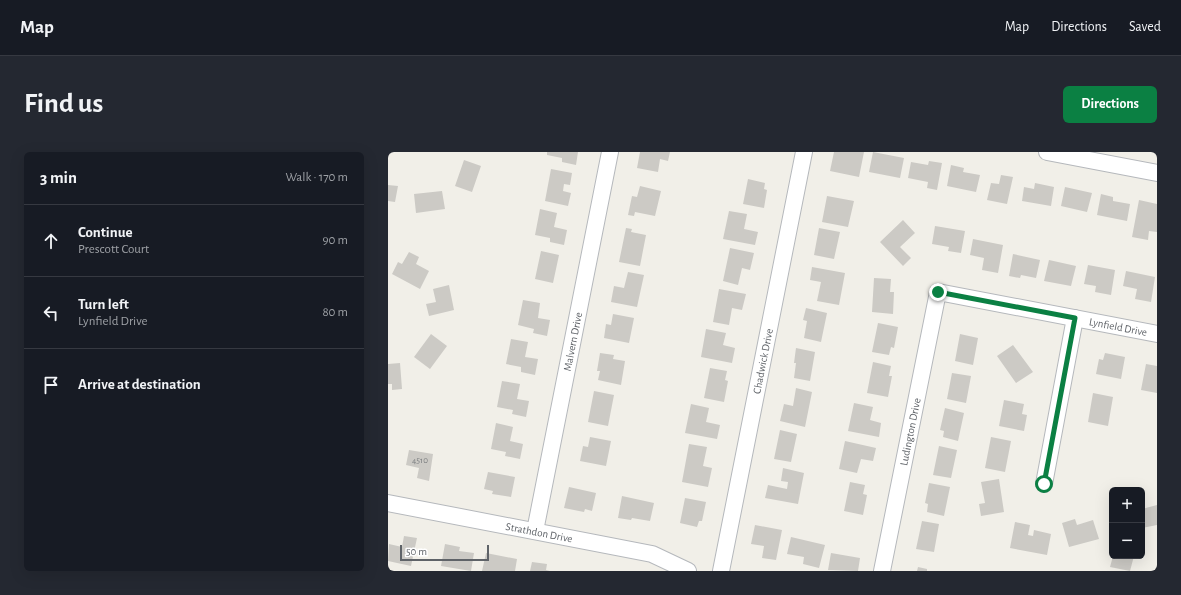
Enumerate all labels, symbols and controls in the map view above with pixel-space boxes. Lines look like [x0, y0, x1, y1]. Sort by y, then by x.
text: Map [20, 18, 54, 37]
text: Map [1005, 20, 1029, 34]
text: Directions [1051, 20, 1107, 34]
text: Saved [1129, 20, 1161, 34]
button: Directions [1063, 86, 1157, 123]
text: Find us [24, 90, 103, 118]
text: 3 min [40, 169, 77, 186]
text: Walk · 170 m [285, 171, 348, 184]
text: Continue [78, 225, 133, 240]
icon: ahead [40, 230, 62, 252]
text: 90 m [322, 234, 348, 247]
text: Prescott Court [78, 243, 149, 256]
route end [929, 283, 947, 301]
text: Turn left [78, 297, 129, 312]
icon: left [40, 302, 62, 324]
text: 80 m [322, 306, 348, 319]
street label: Malvern Drive [561, 311, 584, 372]
text: Lynfield Drive [78, 315, 148, 328]
street label: Lynfield Drive [1088, 316, 1148, 338]
street label: Chadwick Drive [751, 327, 774, 395]
icon: arrive [40, 374, 62, 396]
text: Arrive at destination [78, 377, 201, 392]
street label: Ludington Drive [898, 397, 922, 467]
house number: 4510 [412, 456, 428, 465]
route start [1035, 475, 1053, 493]
map controls [1109, 487, 1145, 559]
button: + [1109, 487, 1145, 523]
street label: Strathdon Drive [505, 520, 574, 544]
button: − [1109, 523, 1145, 559]
scale bar [400, 543, 489, 562]
text: 50 m [406, 546, 427, 557]

